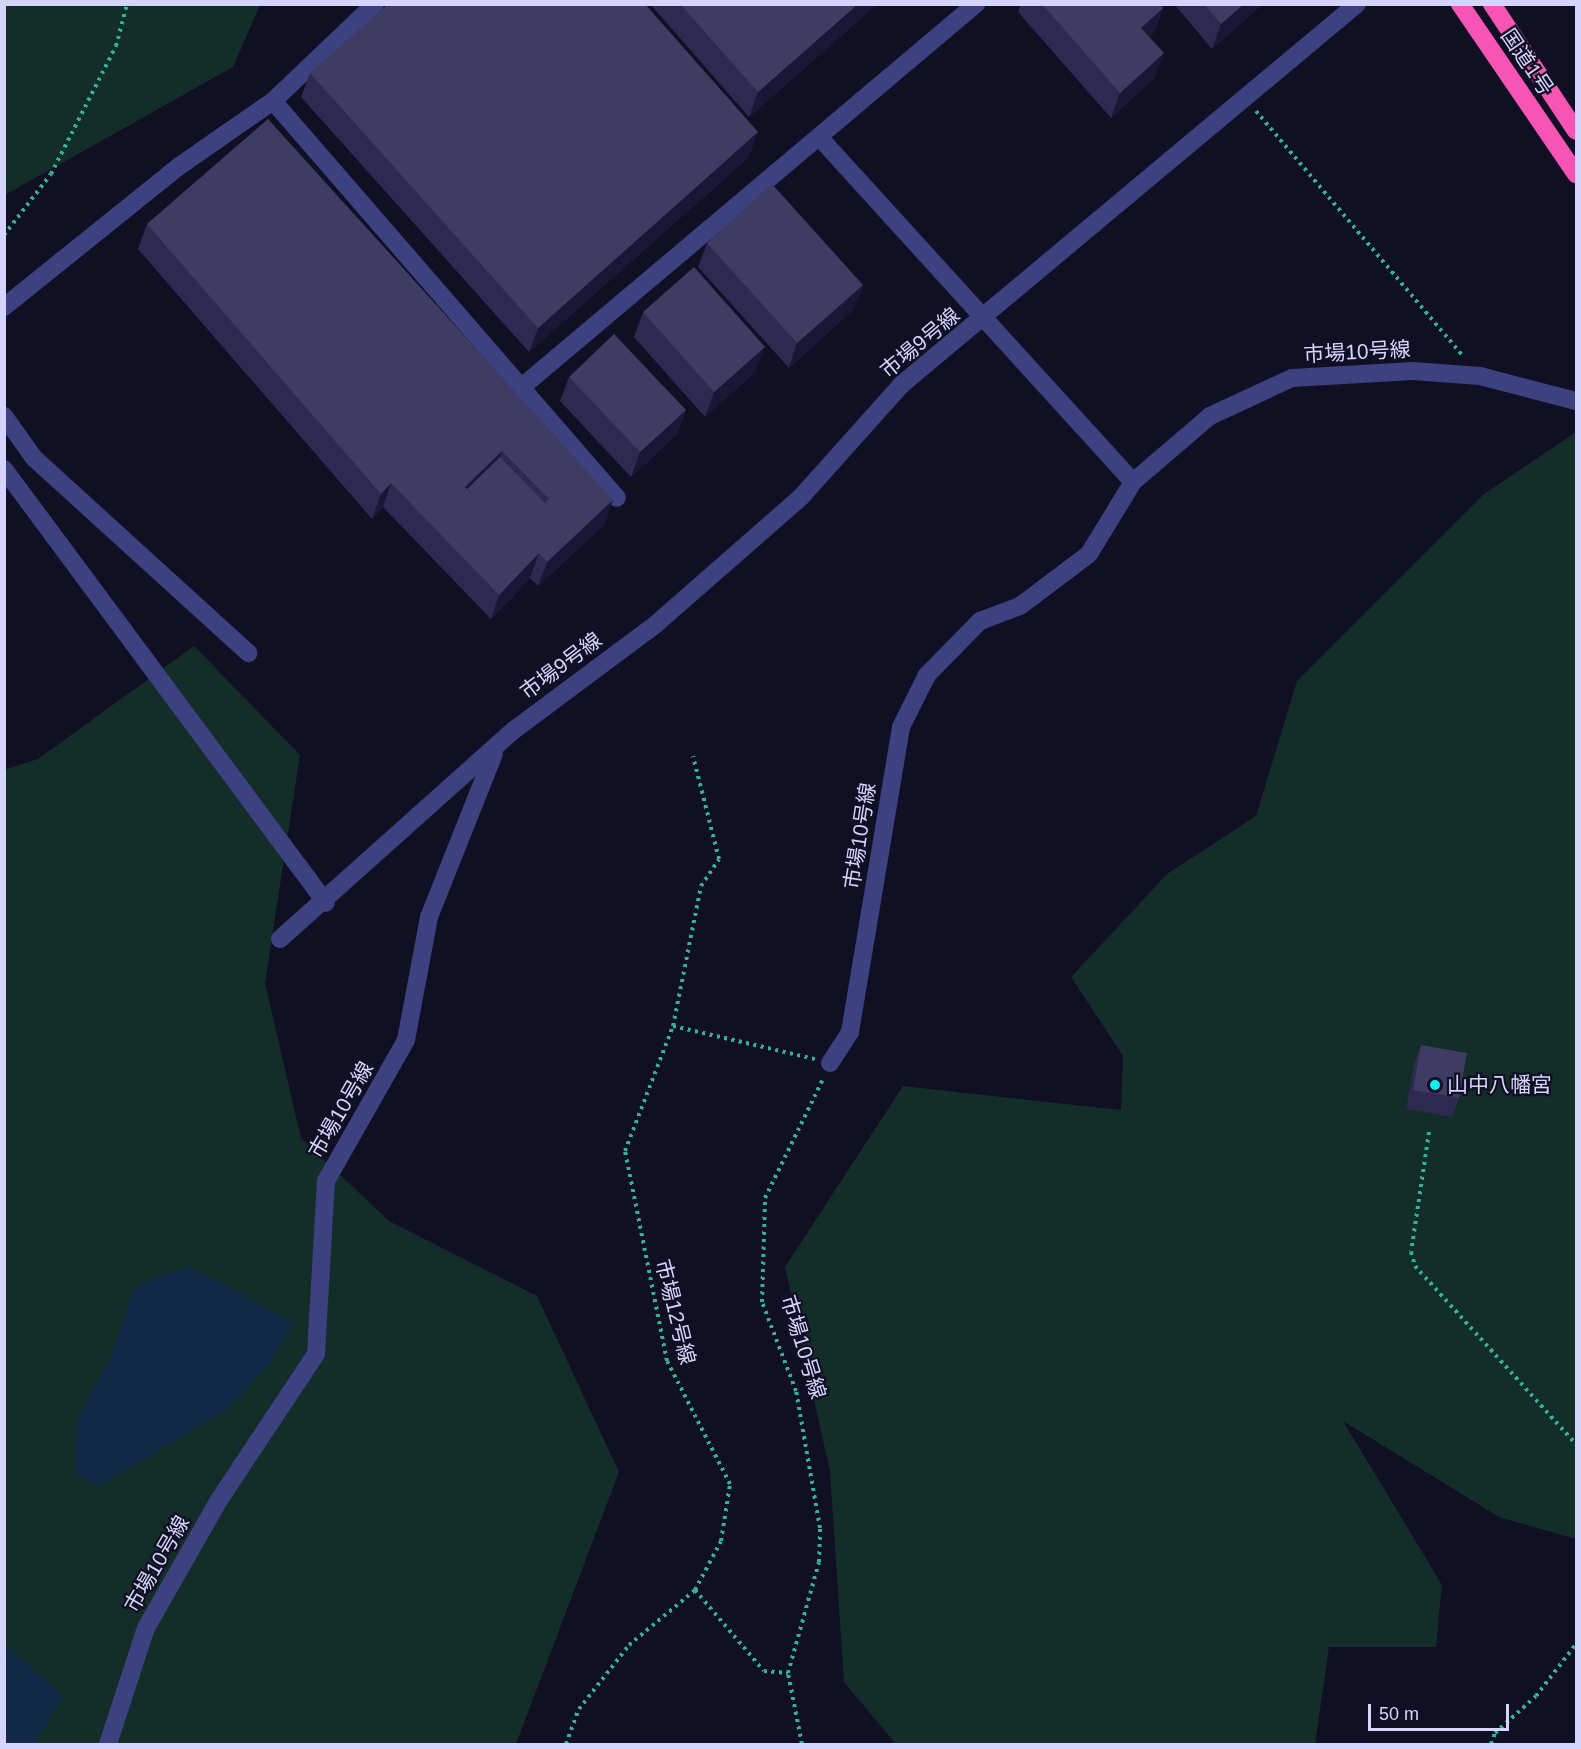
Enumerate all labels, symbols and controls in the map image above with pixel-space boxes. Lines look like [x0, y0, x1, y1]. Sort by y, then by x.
street label: 国道1号 [1496, 24, 1558, 100]
street label: 市場9号線 [875, 303, 965, 383]
street label: 市場10号線 [1303, 337, 1411, 367]
street label: 市場9号線 [515, 627, 607, 705]
street label: 市場10号線 [839, 781, 881, 891]
street label: 市場10号線 [303, 1057, 379, 1163]
place label: 山中八幡宮 [1447, 1072, 1552, 1098]
marker: 山中八幡宮 [1428, 1078, 1442, 1092]
street label: 市場12号線 [650, 1257, 700, 1367]
street label: 市場10号線 [775, 1292, 831, 1402]
street label: 市場10号線 [119, 1511, 195, 1617]
scale bar [1371, 1692, 1512, 1730]
text: 50 m [1379, 1704, 1419, 1724]

